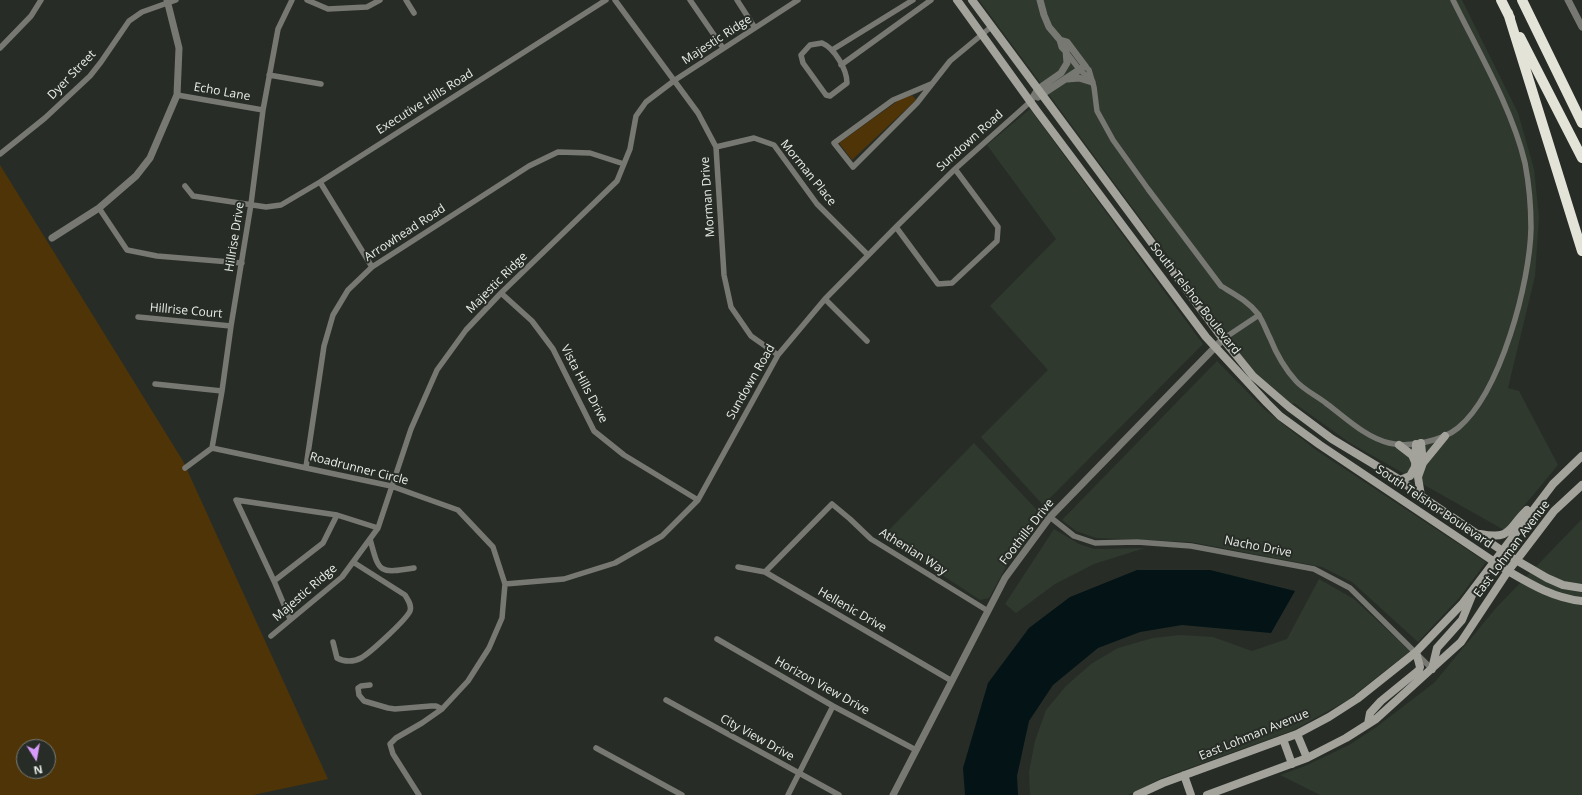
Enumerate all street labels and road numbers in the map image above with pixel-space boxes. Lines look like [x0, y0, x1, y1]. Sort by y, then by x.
street label: Majestic Ridge [679, 12, 755, 68]
street label: Dyer Street [45, 47, 99, 103]
street label: Executive Hills Road [374, 66, 476, 138]
street label: Echo Lane [193, 80, 251, 104]
street label: Sundown Road [934, 107, 1006, 175]
street label: Morman Place [777, 137, 839, 209]
street label: Morman Drive [698, 156, 718, 238]
street label: Hillrise Drive [222, 201, 248, 273]
street label: Arrowhead Road [362, 201, 448, 265]
street label: South Telshor Boulevard [1147, 240, 1243, 358]
street label: Majestic Ridge [464, 250, 530, 316]
street label: Hillrise Court [149, 301, 223, 321]
street label: Sundown Road [724, 342, 778, 422]
street label: Vista Hills Drive [557, 343, 611, 425]
street label: Roadrunner Circle [308, 450, 410, 488]
street label: South Telshor Boulevard [1373, 463, 1495, 551]
street label: Foothills Drive [997, 496, 1057, 568]
street label: East Lohman Avenue [1471, 498, 1553, 600]
street label: Athenian Way [876, 525, 950, 579]
street label: Nacho Drive [1223, 533, 1293, 561]
street label: Majestic Ridge [270, 561, 340, 625]
street label: Hellenic Drive [815, 585, 889, 635]
street label: Horizon View Drive [772, 654, 872, 718]
street label: East Lohman Avenue [1197, 706, 1311, 764]
street label: City View Drive [717, 712, 797, 764]

